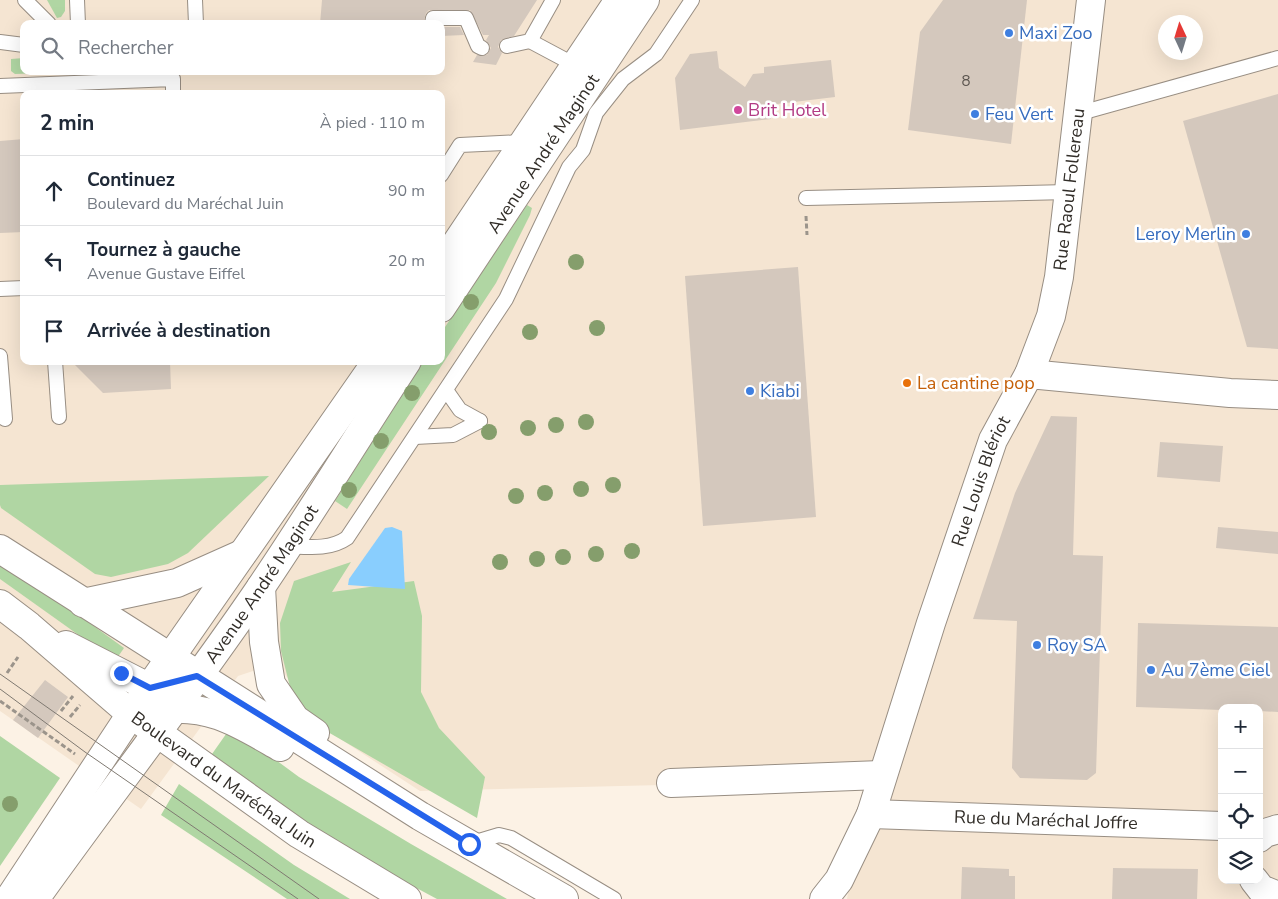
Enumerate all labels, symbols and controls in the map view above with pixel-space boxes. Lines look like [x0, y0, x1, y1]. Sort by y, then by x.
north arrow [1158, 15, 1203, 60]
search box [20, 20, 445, 75]
place label: Maxi Zoo [1019, 21, 1093, 45]
marker: Maxi Zoo [1003, 27, 1015, 39]
icon: search [38, 34, 66, 62]
text: Rechercher [78, 35, 173, 61]
street label: Avenue André Maginot [482, 69, 605, 238]
house number: 8 [961, 71, 971, 91]
place label: Brit Hotel [748, 98, 827, 122]
place label: Feu Vert [985, 102, 1054, 126]
marker: Brit Hotel [732, 104, 744, 116]
street label: Rue Raoul Follereau [1048, 107, 1090, 272]
marker: Feu Vert [969, 108, 981, 120]
text: 2 min [40, 109, 94, 137]
text: À pied · 110 m [320, 112, 425, 134]
text: Continuez [87, 167, 175, 193]
icon: ahead [40, 177, 68, 205]
text: 90 m [388, 180, 425, 202]
text: Boulevard du Maréchal Juin [87, 193, 284, 215]
place label: Leroy Merlin [1136, 222, 1236, 246]
marker: Leroy Merlin [1240, 228, 1252, 240]
text: Tournez à gauche [87, 237, 241, 263]
icon: left [40, 247, 68, 275]
text: 20 m [388, 250, 425, 272]
text: Avenue Gustave Eiffel [87, 263, 245, 285]
icon: arrive [40, 317, 68, 345]
text: Arrivée à destination [87, 318, 271, 344]
place label: La cantine pop [917, 371, 1035, 395]
marker: La cantine pop [901, 377, 913, 389]
place label: Kiabi [760, 379, 800, 403]
marker: Kiabi [744, 385, 756, 397]
street label: Rue Louis Blériot [946, 411, 1016, 550]
street label: Avenue André Maginot [199, 500, 324, 668]
place label: Roy SA [1047, 633, 1107, 657]
marker: Roy SA [1031, 639, 1043, 651]
place label: Au 7ème Ciel [1161, 658, 1271, 682]
route end [110, 662, 133, 685]
marker: Au 7ème Ciel [1145, 664, 1157, 676]
map controls [1218, 704, 1263, 884]
button: + [1218, 704, 1263, 749]
street label: Boulevard du Maréchal Juin [126, 706, 321, 854]
button: − [1218, 749, 1263, 794]
button: locate [1218, 794, 1263, 839]
street label: Rue du Maréchal Joffre [954, 805, 1138, 835]
route start [458, 833, 481, 856]
button: layers [1218, 839, 1263, 884]

